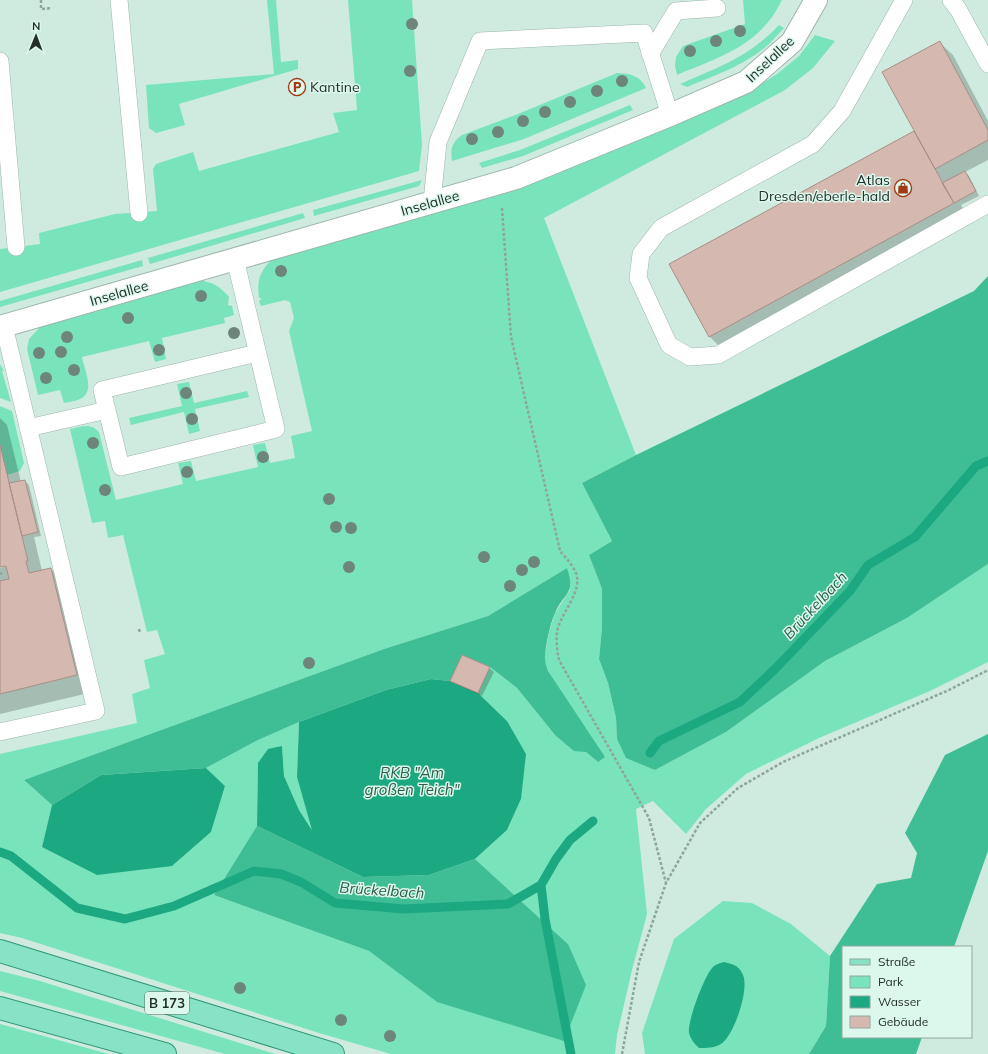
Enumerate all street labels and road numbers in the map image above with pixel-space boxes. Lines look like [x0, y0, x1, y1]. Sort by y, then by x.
street label: Inselallee [742, 32, 798, 86]
street label: Inselallee [399, 186, 461, 220]
street label: Inselallee [88, 276, 150, 310]
road number: B 173 [145, 992, 189, 1014]

